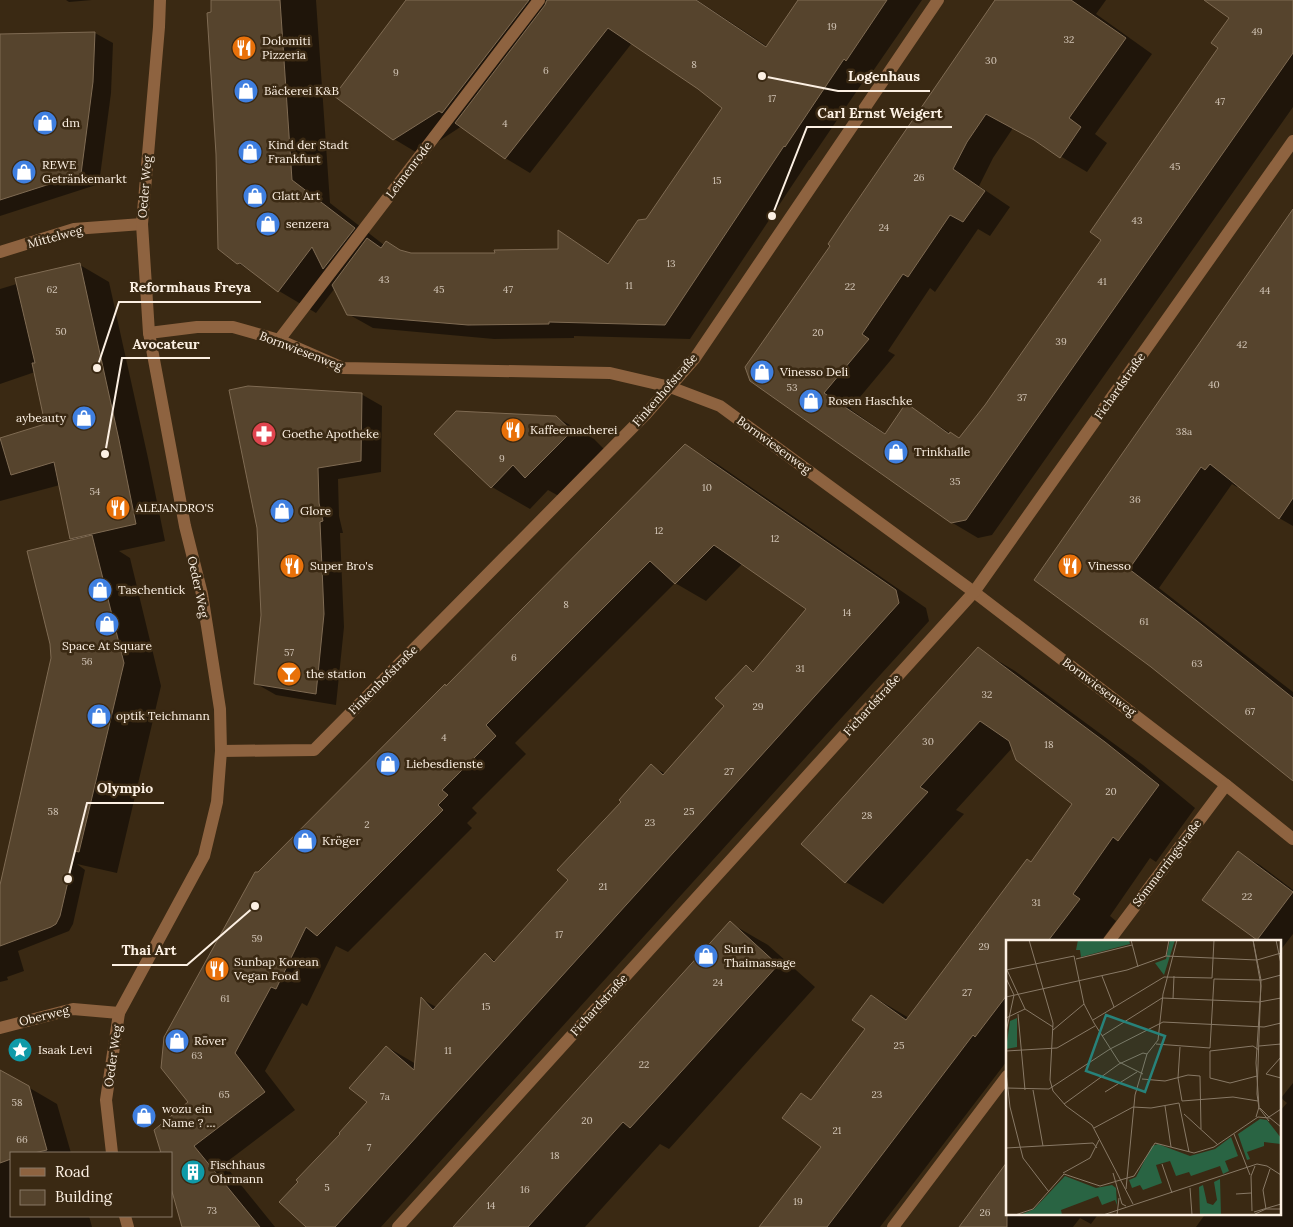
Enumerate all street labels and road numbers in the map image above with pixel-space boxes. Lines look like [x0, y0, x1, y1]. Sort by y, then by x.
street label: Leimenrode [382, 138, 435, 201]
street label: Oeder Weg [134, 155, 155, 219]
street label: Mittelweg [26, 222, 84, 251]
street label: Bornwiesenweg [257, 328, 345, 373]
street label: Fichardstraße [1091, 349, 1148, 422]
street label: Finkenhofstraße [629, 350, 701, 429]
street label: Bornwiesenweg [734, 413, 815, 477]
street label: Oeder Weg [185, 555, 212, 619]
street label: Finkenhofstraße [345, 642, 421, 717]
street label: Bornwiesenweg [1060, 654, 1139, 719]
street label: Fichardstraße [840, 670, 904, 739]
street label: Sömmerringstraße [1129, 816, 1205, 909]
street label: Fichardstraße [567, 970, 631, 1039]
street label: Oberweg [17, 1002, 71, 1029]
street label: Oeder Weg [101, 1024, 124, 1088]

